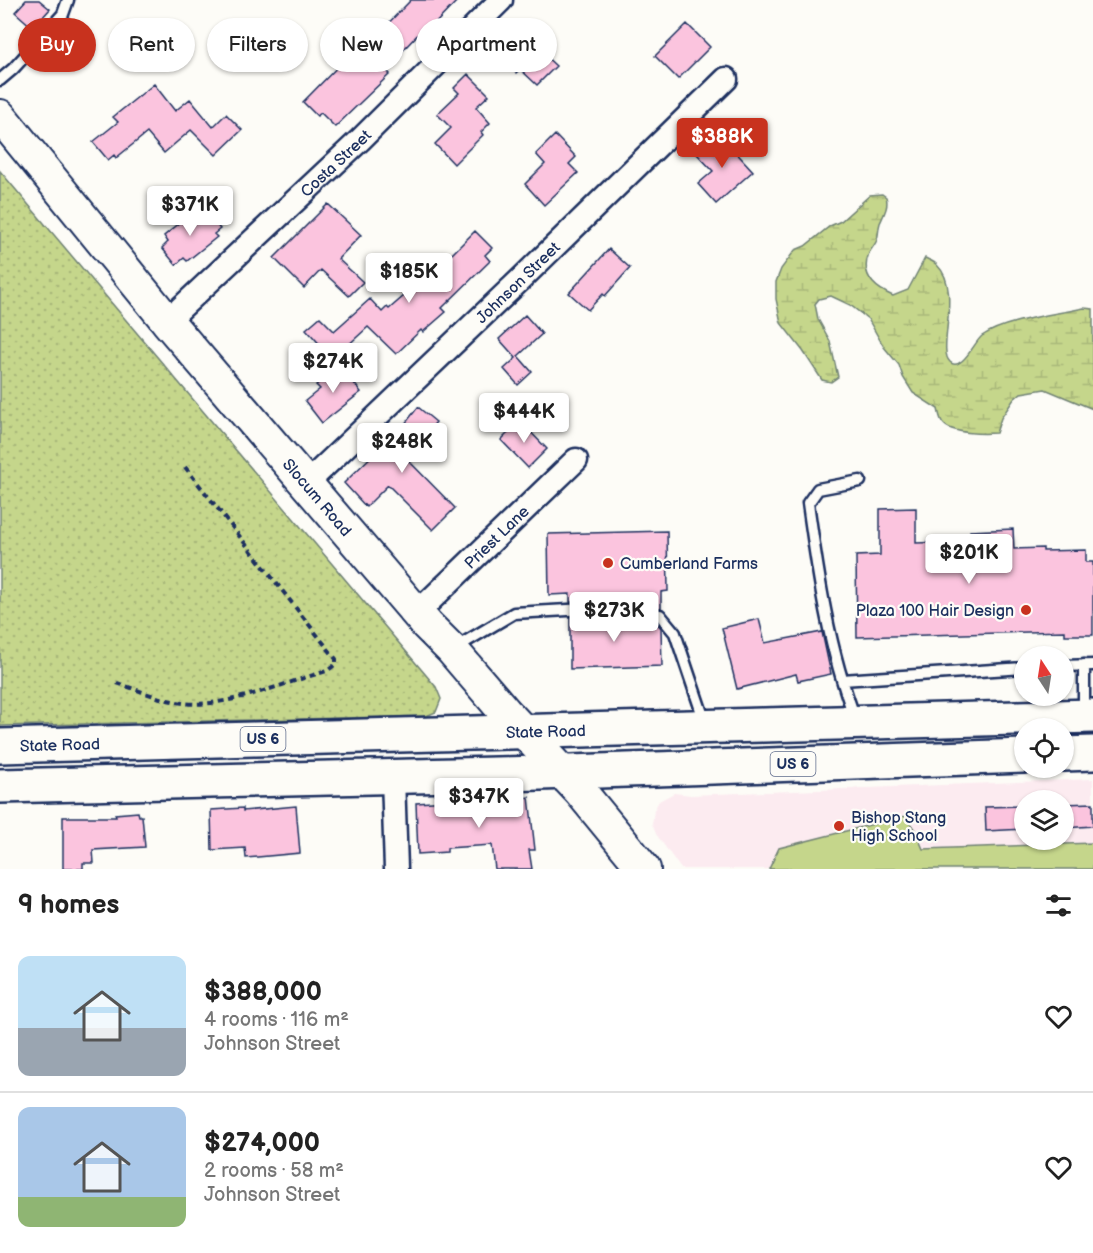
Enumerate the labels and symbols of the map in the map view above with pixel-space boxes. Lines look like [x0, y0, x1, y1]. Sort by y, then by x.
pin: $388K [680, 118, 764, 169]
street label: Costa Street [297, 126, 376, 202]
pin: $371K [148, 186, 232, 237]
street label: Johnson Street [473, 238, 564, 328]
pin: $185K [367, 253, 451, 304]
pin: $274K [291, 343, 375, 394]
pin: $444K [482, 393, 566, 444]
pin: $248K [360, 423, 444, 474]
street label: Slocum Road [278, 455, 355, 541]
street label: Priest Lane [461, 502, 534, 573]
pin: $201K [927, 534, 1011, 585]
place label: Cumberland Farms [620, 555, 758, 574]
marker: Cumberland Farms [601, 556, 615, 570]
pin: $273K [572, 592, 656, 643]
place label: Plaza 100 Hair Design [856, 602, 1014, 621]
marker: Plaza 100 Hair Design [1019, 603, 1033, 617]
north arrow [1014, 646, 1074, 706]
street label: State Road [506, 722, 586, 743]
road number: US 6 [240, 727, 286, 751]
street label: State Road [20, 735, 100, 756]
road number: US 6 [770, 752, 816, 776]
pin: $347K [437, 778, 521, 829]
place label: Bishop Stang High School [851, 809, 946, 846]
marker: Bishop Stang High School [832, 819, 846, 833]

